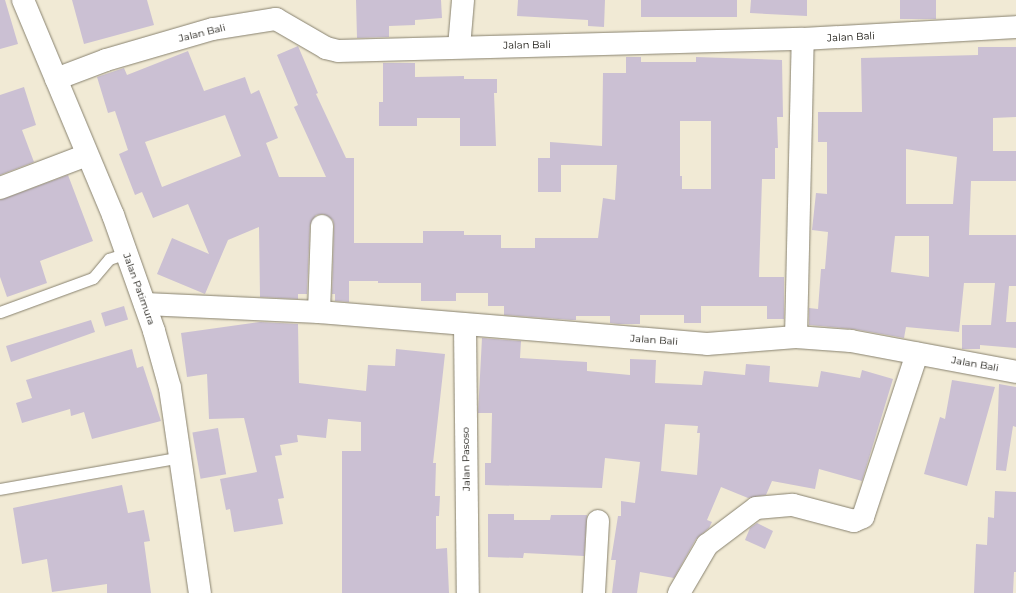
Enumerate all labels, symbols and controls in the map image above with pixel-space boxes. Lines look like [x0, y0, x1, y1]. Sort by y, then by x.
street label: Jalan Bali [177, 21, 227, 45]
street label: Jalan Bali [827, 30, 875, 44]
street label: Jalan Bali [503, 39, 551, 51]
street label: Jalan Patimura [120, 252, 158, 326]
street label: Jalan Bali [630, 332, 678, 348]
street label: Jalan Bali [950, 354, 1000, 374]
street label: Jalan Pasoso [459, 427, 473, 491]

